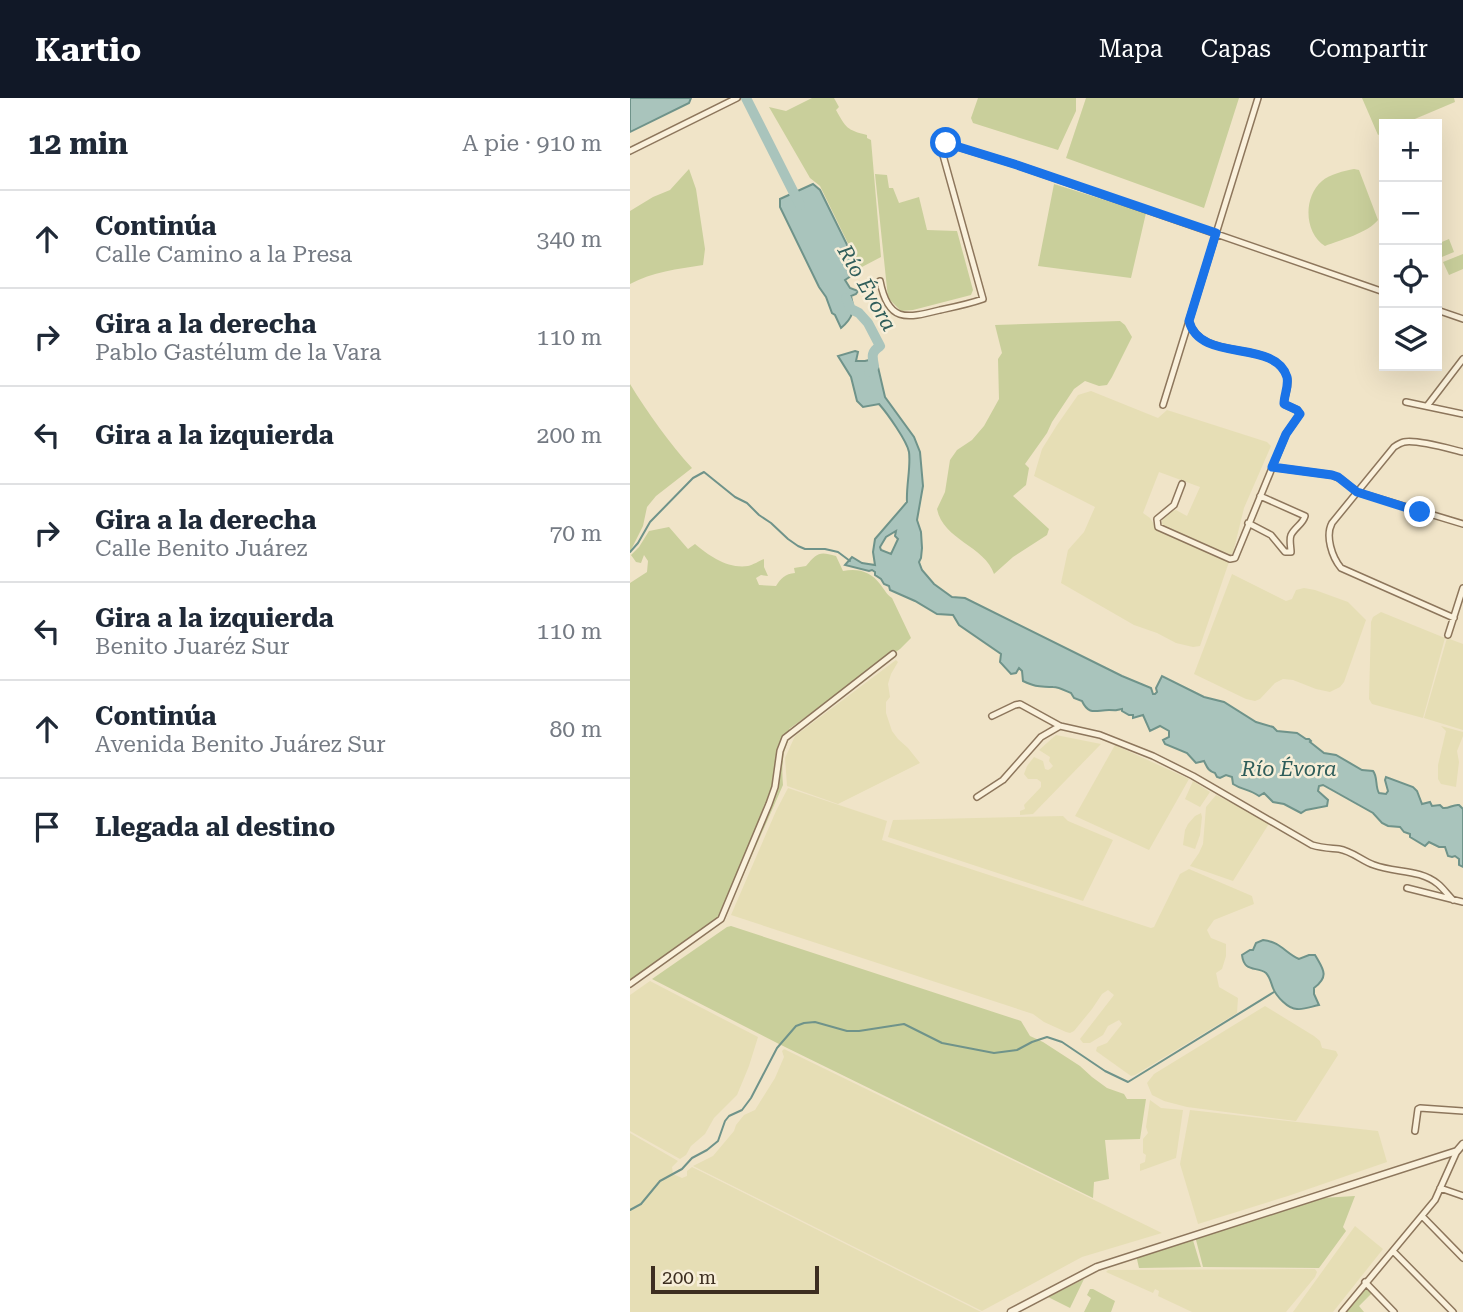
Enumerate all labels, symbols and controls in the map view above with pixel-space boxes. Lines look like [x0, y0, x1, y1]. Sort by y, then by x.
text: Kartio [35, 30, 141, 69]
text: Mapa [1099, 35, 1163, 63]
text: Capas [1201, 35, 1271, 63]
text: Compartir [1309, 35, 1428, 63]
map controls [1379, 119, 1442, 371]
button: + [1379, 119, 1442, 182]
text: 12 min [28, 126, 128, 161]
route start [930, 127, 961, 158]
text: A pie · 910 m [462, 130, 602, 157]
button: − [1379, 182, 1442, 245]
text: Continúa [95, 211, 217, 241]
icon: ahead [28, 220, 66, 258]
text: 340 m [537, 226, 602, 253]
water label: Río Évora [832, 239, 902, 335]
text: Calle Camino a la Presa [95, 241, 352, 268]
button: locate [1379, 245, 1442, 308]
button: layers [1379, 308, 1442, 371]
text: Gira a la derecha [95, 309, 316, 339]
icon: right [28, 318, 66, 356]
text: 110 m [537, 324, 602, 351]
text: Pablo Gastélum de la Vara [95, 339, 381, 366]
icon: left [28, 416, 66, 454]
text: Gira a la izquierda [95, 420, 334, 450]
text: 200 m [537, 422, 602, 449]
route end [1404, 496, 1435, 527]
text: Gira a la derecha [95, 505, 316, 535]
icon: right [28, 514, 66, 552]
text: 70 m [549, 520, 602, 547]
text: Calle Benito Juárez [95, 535, 307, 562]
text: Gira a la izquierda [95, 603, 334, 633]
icon: left [28, 612, 66, 650]
text: 110 m [537, 618, 602, 645]
text: Benito Juaréz Sur [95, 633, 290, 660]
text: Continúa [95, 701, 217, 731]
icon: ahead [28, 710, 66, 748]
text: 80 m [549, 716, 602, 743]
text: Avenida Benito Juárez Sur [95, 731, 386, 758]
water label: Río Évora [1240, 756, 1337, 781]
icon: arrive [28, 808, 66, 846]
text: Llegada al destino [95, 812, 335, 842]
scale bar [651, 1263, 819, 1295]
text: 200 m [662, 1266, 716, 1289]

